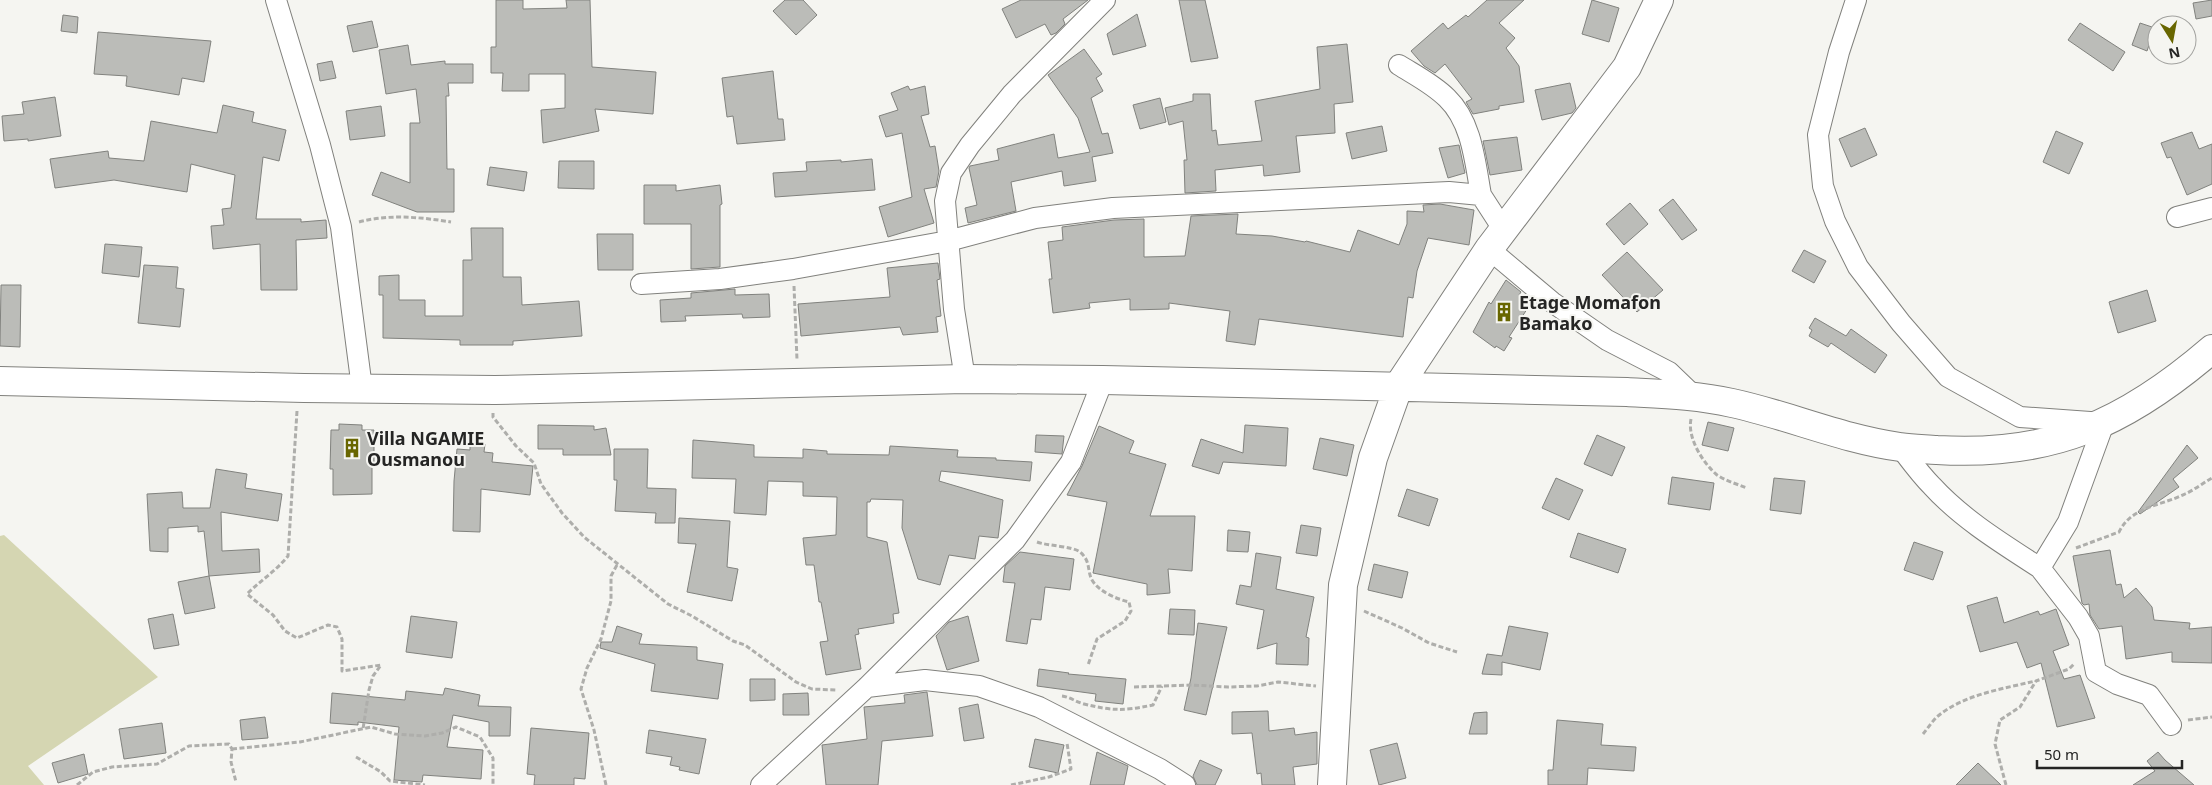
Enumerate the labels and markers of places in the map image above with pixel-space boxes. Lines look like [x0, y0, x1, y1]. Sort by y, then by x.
place label: Etage Momafon Bamako [1519, 290, 1661, 335]
building icon: Etage Momafon Bamako [1493, 301, 1515, 323]
place label: Villa NGAMIE Ousmanou [367, 426, 484, 471]
building icon: Villa NGAMIE Ousmanou [341, 437, 363, 459]

